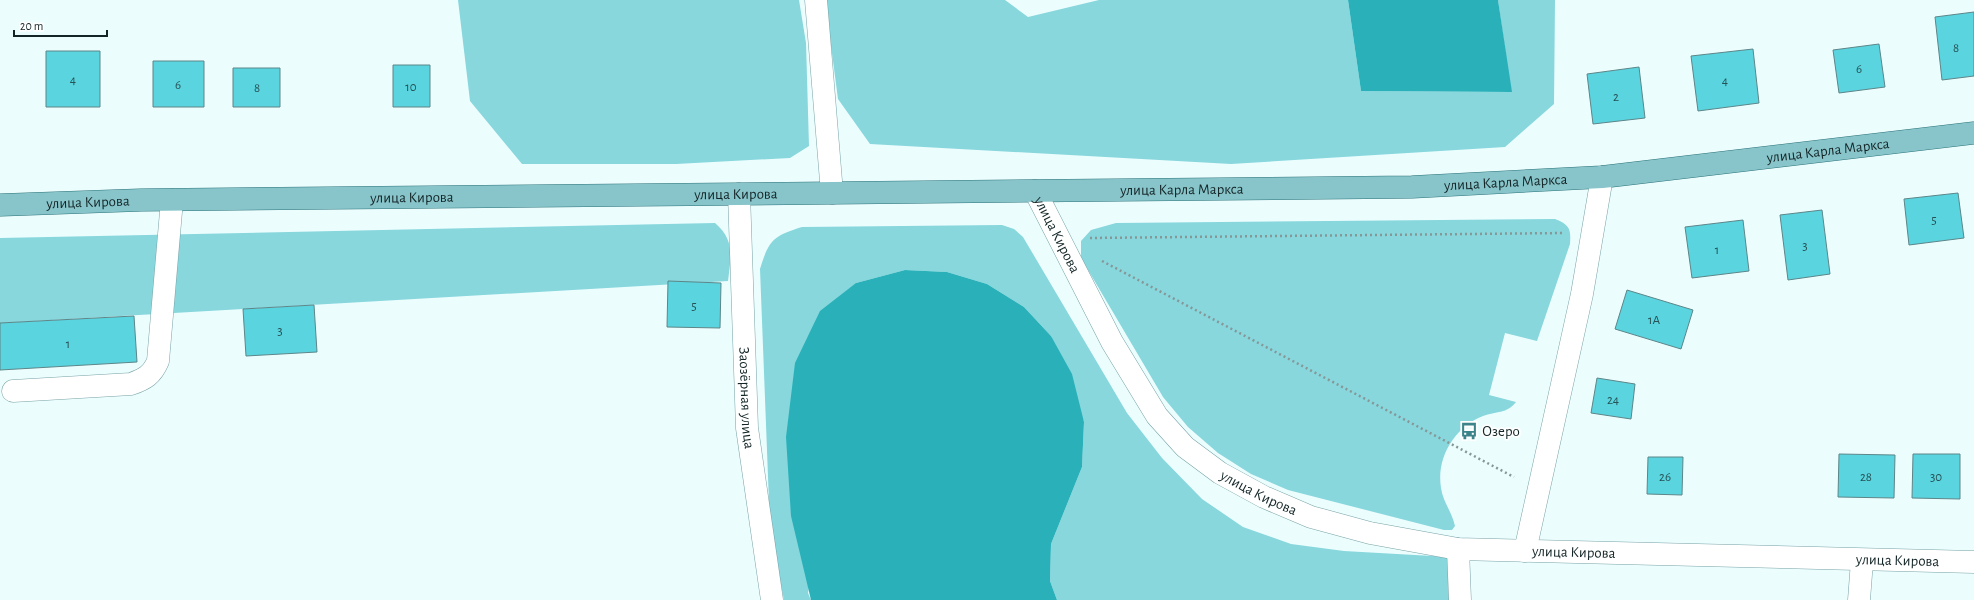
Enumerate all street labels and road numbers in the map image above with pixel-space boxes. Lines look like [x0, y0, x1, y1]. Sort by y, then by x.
street label: улица Карла Маркса [1765, 136, 1890, 166]
street label: улица Карла Маркса [1443, 172, 1568, 193]
street label: улица Карла Маркса [1119, 182, 1244, 198]
street label: улица Кирова [693, 186, 778, 202]
street label: улица Кирова [369, 190, 454, 206]
street label: улица Кирова [45, 193, 130, 211]
street label: улица Кирова [1031, 193, 1082, 276]
street label: Заозёрная улица [736, 347, 757, 450]
street label: улица Кирова [1217, 467, 1299, 518]
street label: улица Кирова [1531, 544, 1616, 561]
street label: улица Кирова [1855, 552, 1940, 569]

